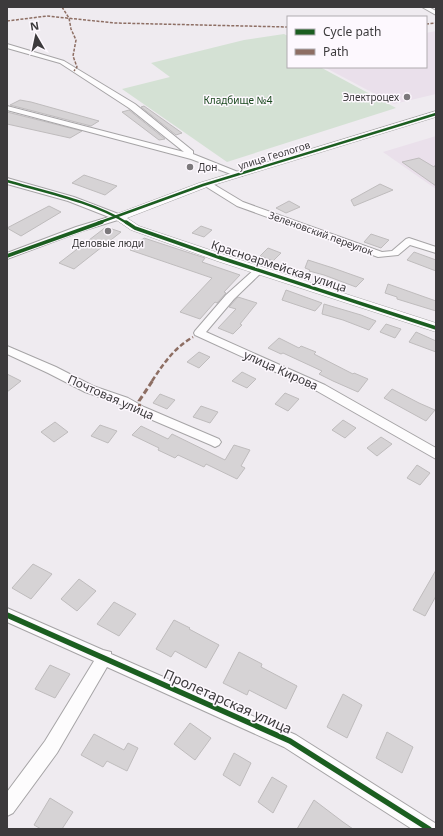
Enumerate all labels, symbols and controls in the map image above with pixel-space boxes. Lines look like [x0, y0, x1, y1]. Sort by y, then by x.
north arrow [16, 16, 56, 56]
legend [287, 16, 427, 68]
text: N [29, 18, 40, 34]
text: Cycle path [323, 23, 381, 40]
text: Path [323, 43, 349, 60]
place label: Электроцех [343, 90, 400, 104]
marker: Электроцех [402, 92, 412, 102]
park label: Кладбище №4 [204, 93, 273, 107]
street label: улица Геологов [236, 137, 312, 173]
place label: Дон [198, 160, 217, 174]
marker: Дон [185, 162, 195, 172]
street label: Зеленовский переулок [267, 208, 376, 259]
marker: Деловые люди [103, 226, 113, 236]
place label: Деловые люди [72, 236, 144, 250]
street label: Красноармейская улица [209, 236, 349, 296]
street label: улица Кирова [241, 346, 321, 394]
street label: Почтовая улица [65, 370, 157, 424]
street label: Пролетарская улица [161, 664, 295, 738]

